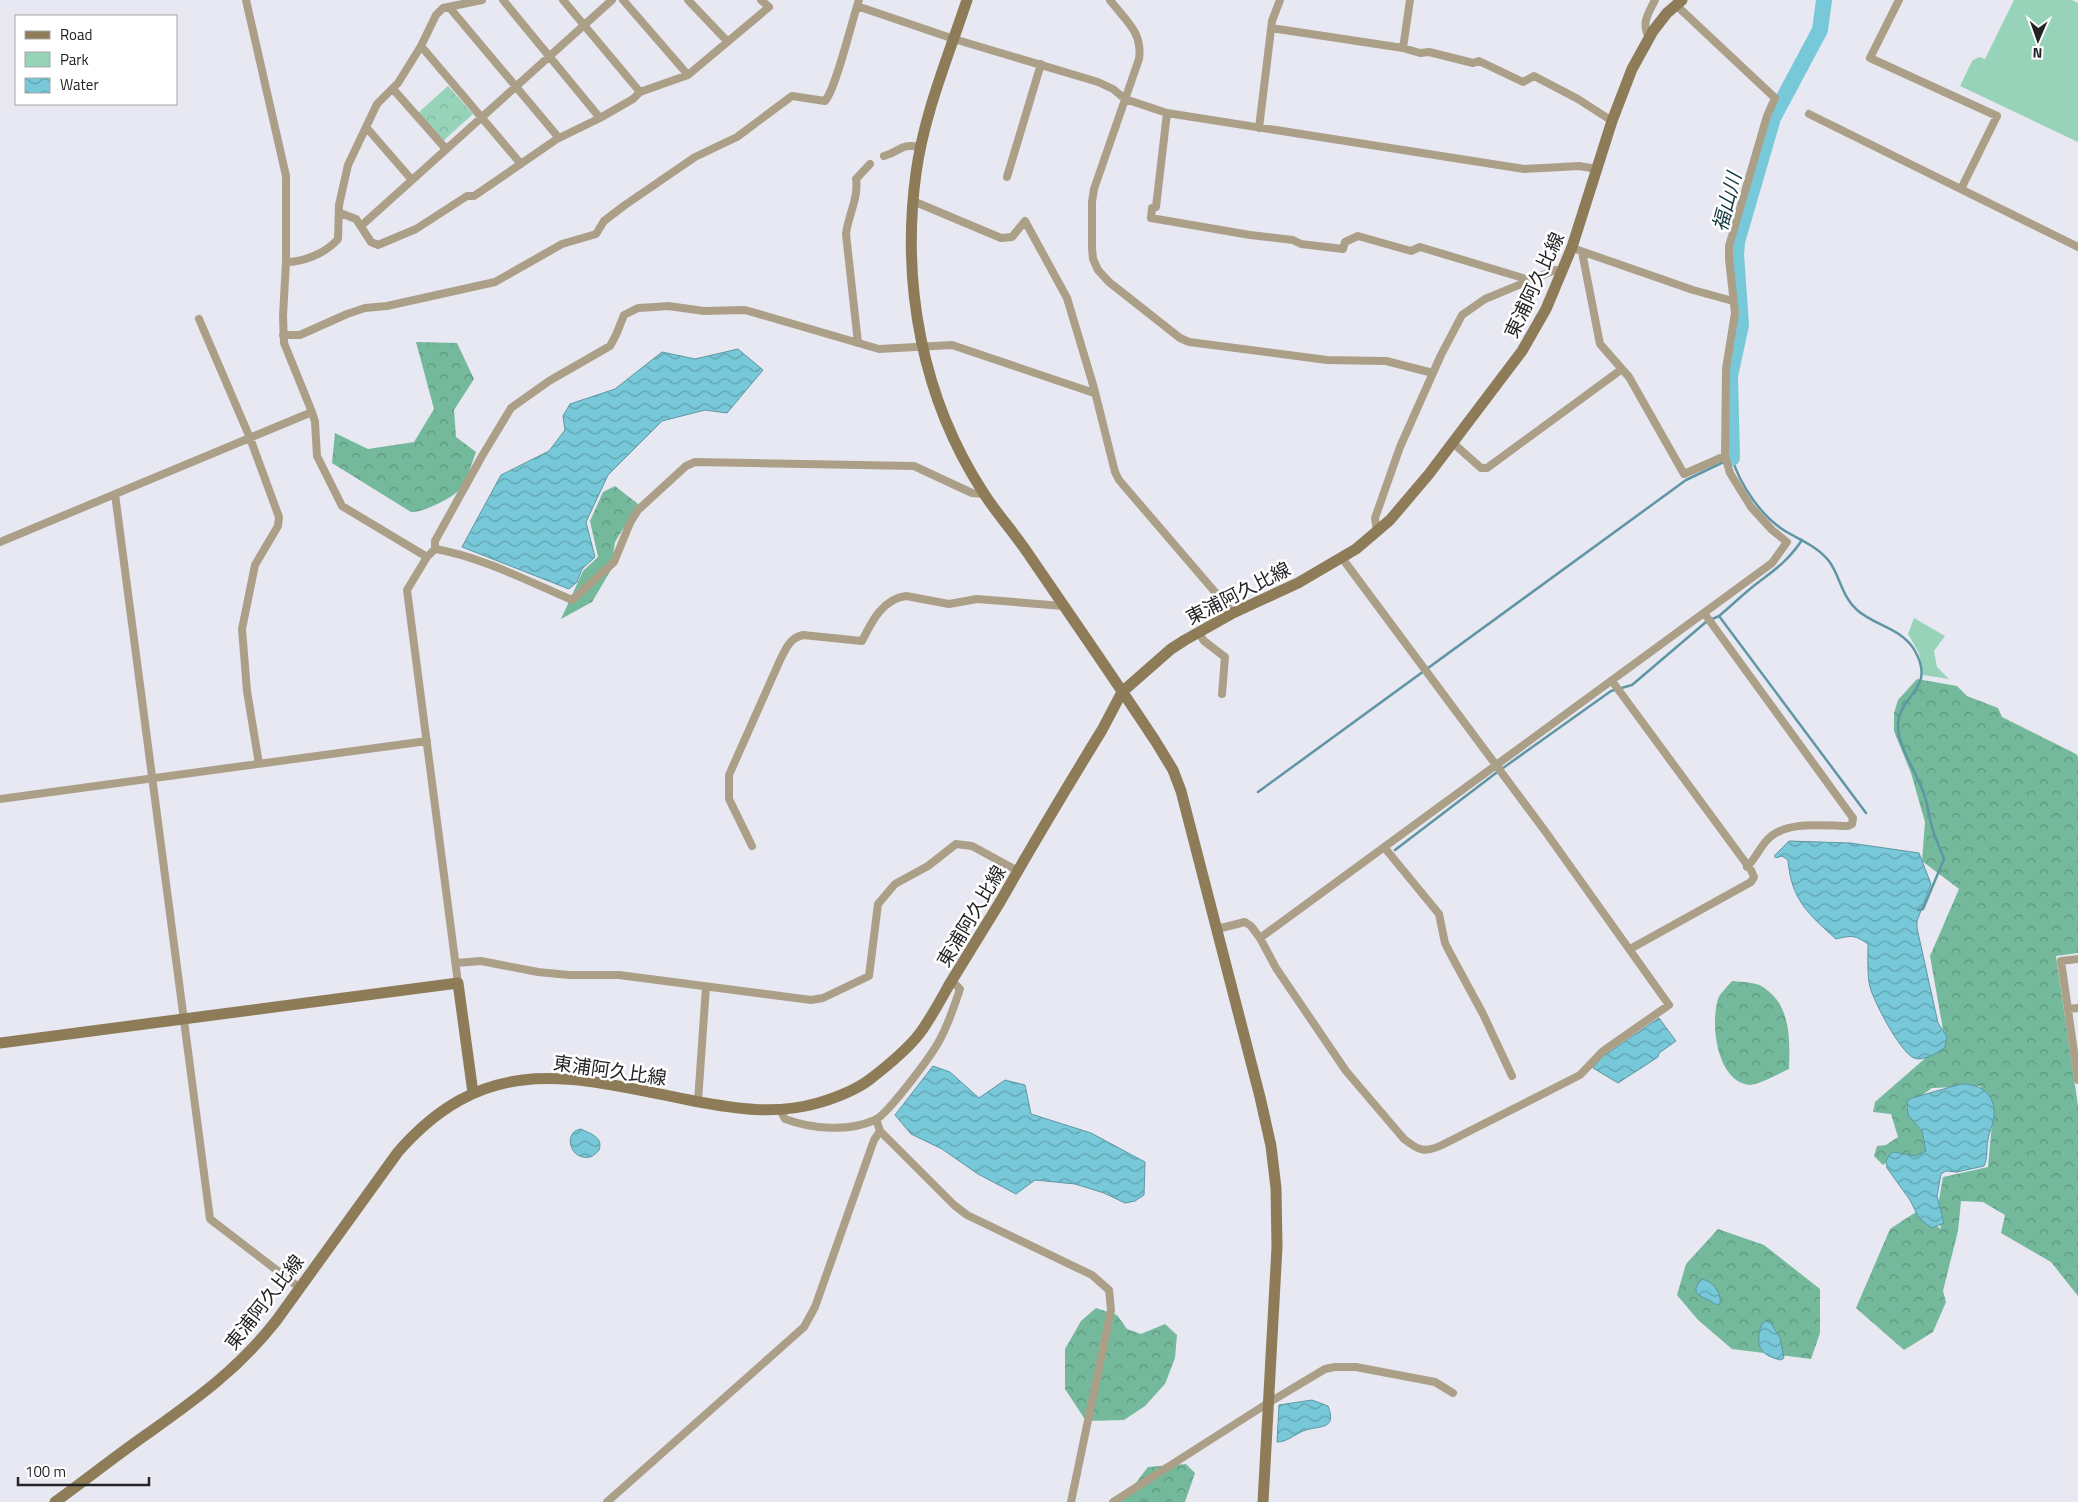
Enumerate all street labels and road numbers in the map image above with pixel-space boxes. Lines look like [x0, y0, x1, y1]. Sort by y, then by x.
street label: 東浦阿久比線 [1496, 227, 1571, 343]
street label: 東浦阿久比線 [1180, 554, 1295, 631]
street label: 東浦阿久比線 [929, 859, 1012, 972]
street label: 東浦阿久比線 [552, 1047, 669, 1092]
street label: 東浦阿久比線 [217, 1248, 310, 1356]

